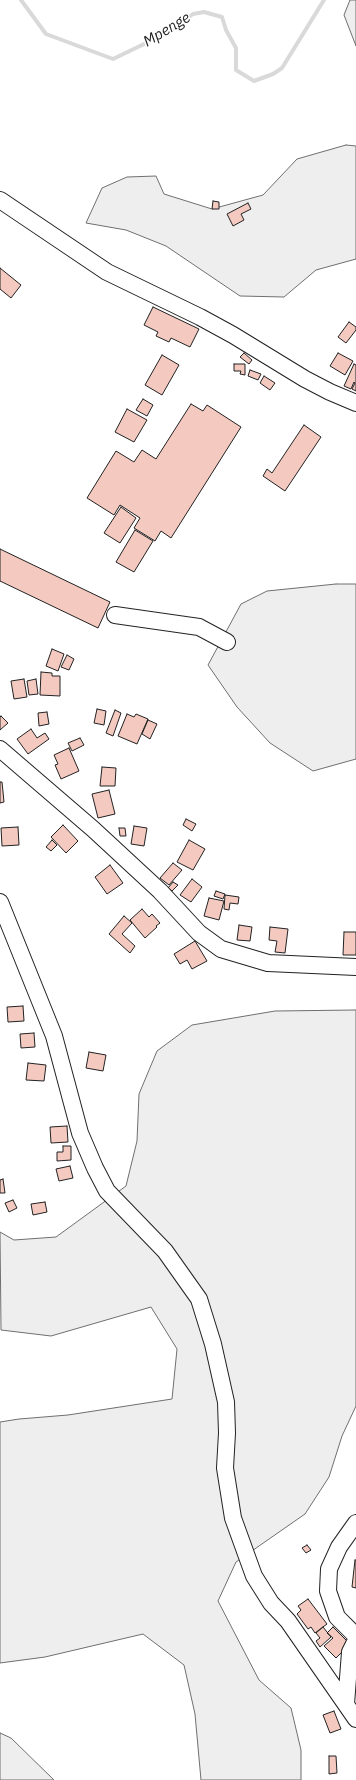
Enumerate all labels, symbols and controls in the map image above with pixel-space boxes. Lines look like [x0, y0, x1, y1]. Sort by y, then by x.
water label: Mpenge [140, 9, 194, 51]

